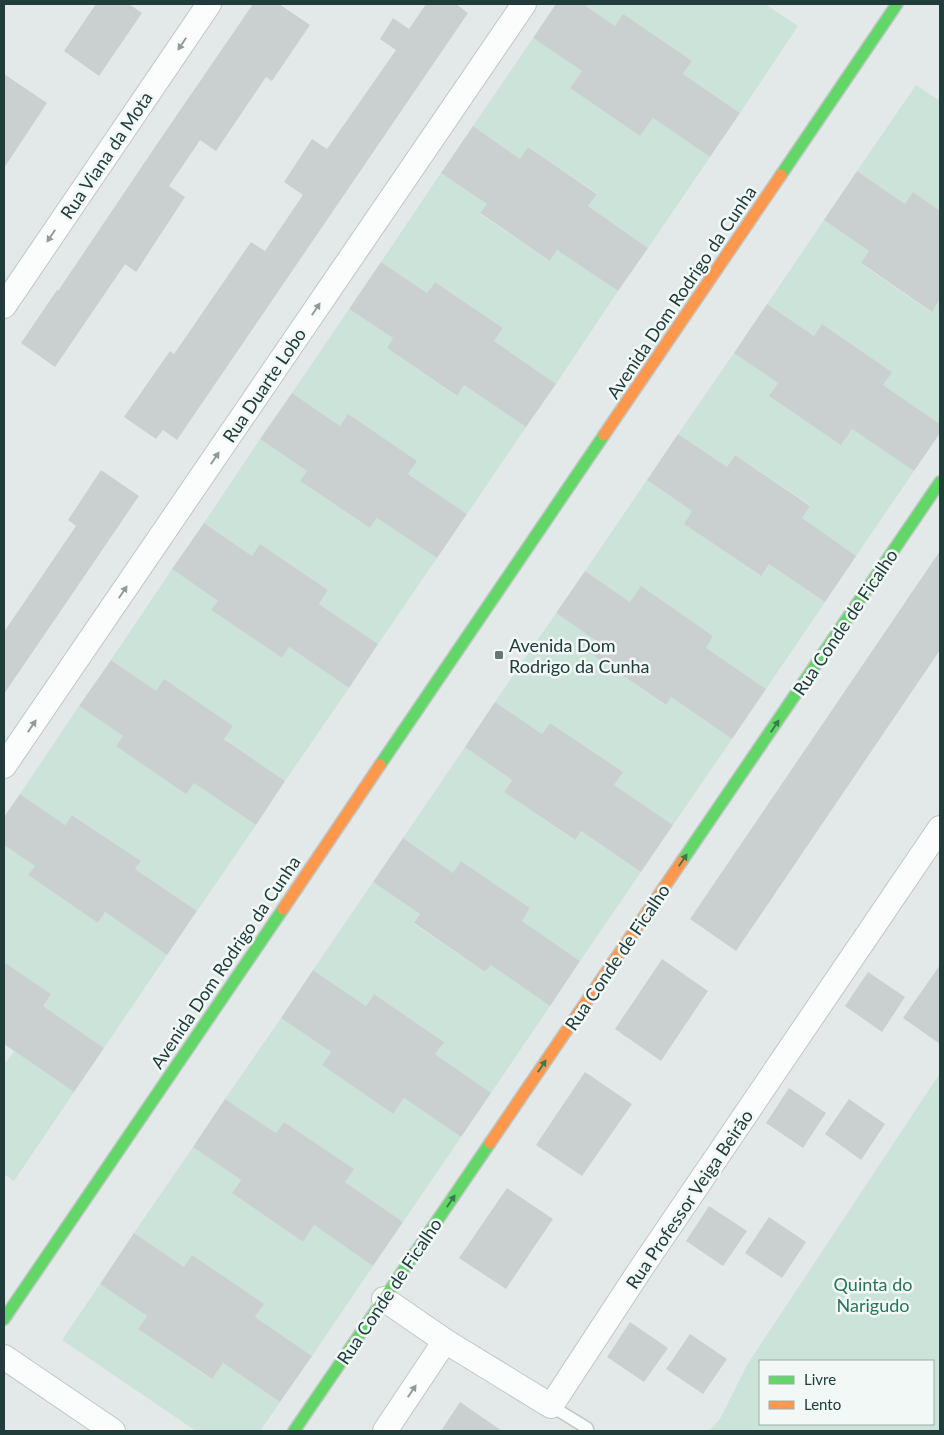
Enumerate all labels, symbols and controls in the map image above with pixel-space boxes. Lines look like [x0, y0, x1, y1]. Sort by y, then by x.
one-way arrow [177, 37, 187, 51]
street label: Rua Viana da Mota [55, 87, 157, 223]
street label: Avenida Dom Rodrigo da Cunha [602, 182, 760, 402]
one-way arrow [46, 229, 56, 243]
one-way arrow [311, 302, 321, 316]
street label: Rua Duarte Lobo [218, 324, 310, 446]
one-way arrow [210, 451, 220, 465]
street label: Rua Conde de Ficalho [788, 545, 902, 699]
one-way arrow [118, 585, 128, 599]
place label: Avenida Dom Rodrigo da Cunha [509, 634, 649, 677]
marker: Avenida Dom Rodrigo da Cunha [493, 649, 505, 661]
one-way arrow [770, 719, 779, 732]
one-way arrow [27, 720, 37, 733]
street label: Avenida Dom Rodrigo da Cunha [146, 852, 304, 1072]
one-way arrow [678, 853, 688, 867]
street label: Rua Conde de Ficalho [560, 880, 674, 1034]
one-way arrow [537, 1060, 547, 1073]
street label: Rua Professor Veiga Beirão [621, 1105, 757, 1293]
one-way arrow [446, 1194, 456, 1208]
street label: Rua Conde de Ficalho [332, 1214, 446, 1368]
park label: Quinta do Narigudo [834, 1273, 912, 1316]
legend [759, 1360, 934, 1425]
text: Livre [804, 1370, 836, 1388]
one-way arrow [407, 1384, 417, 1397]
text: Lento [804, 1395, 841, 1413]

